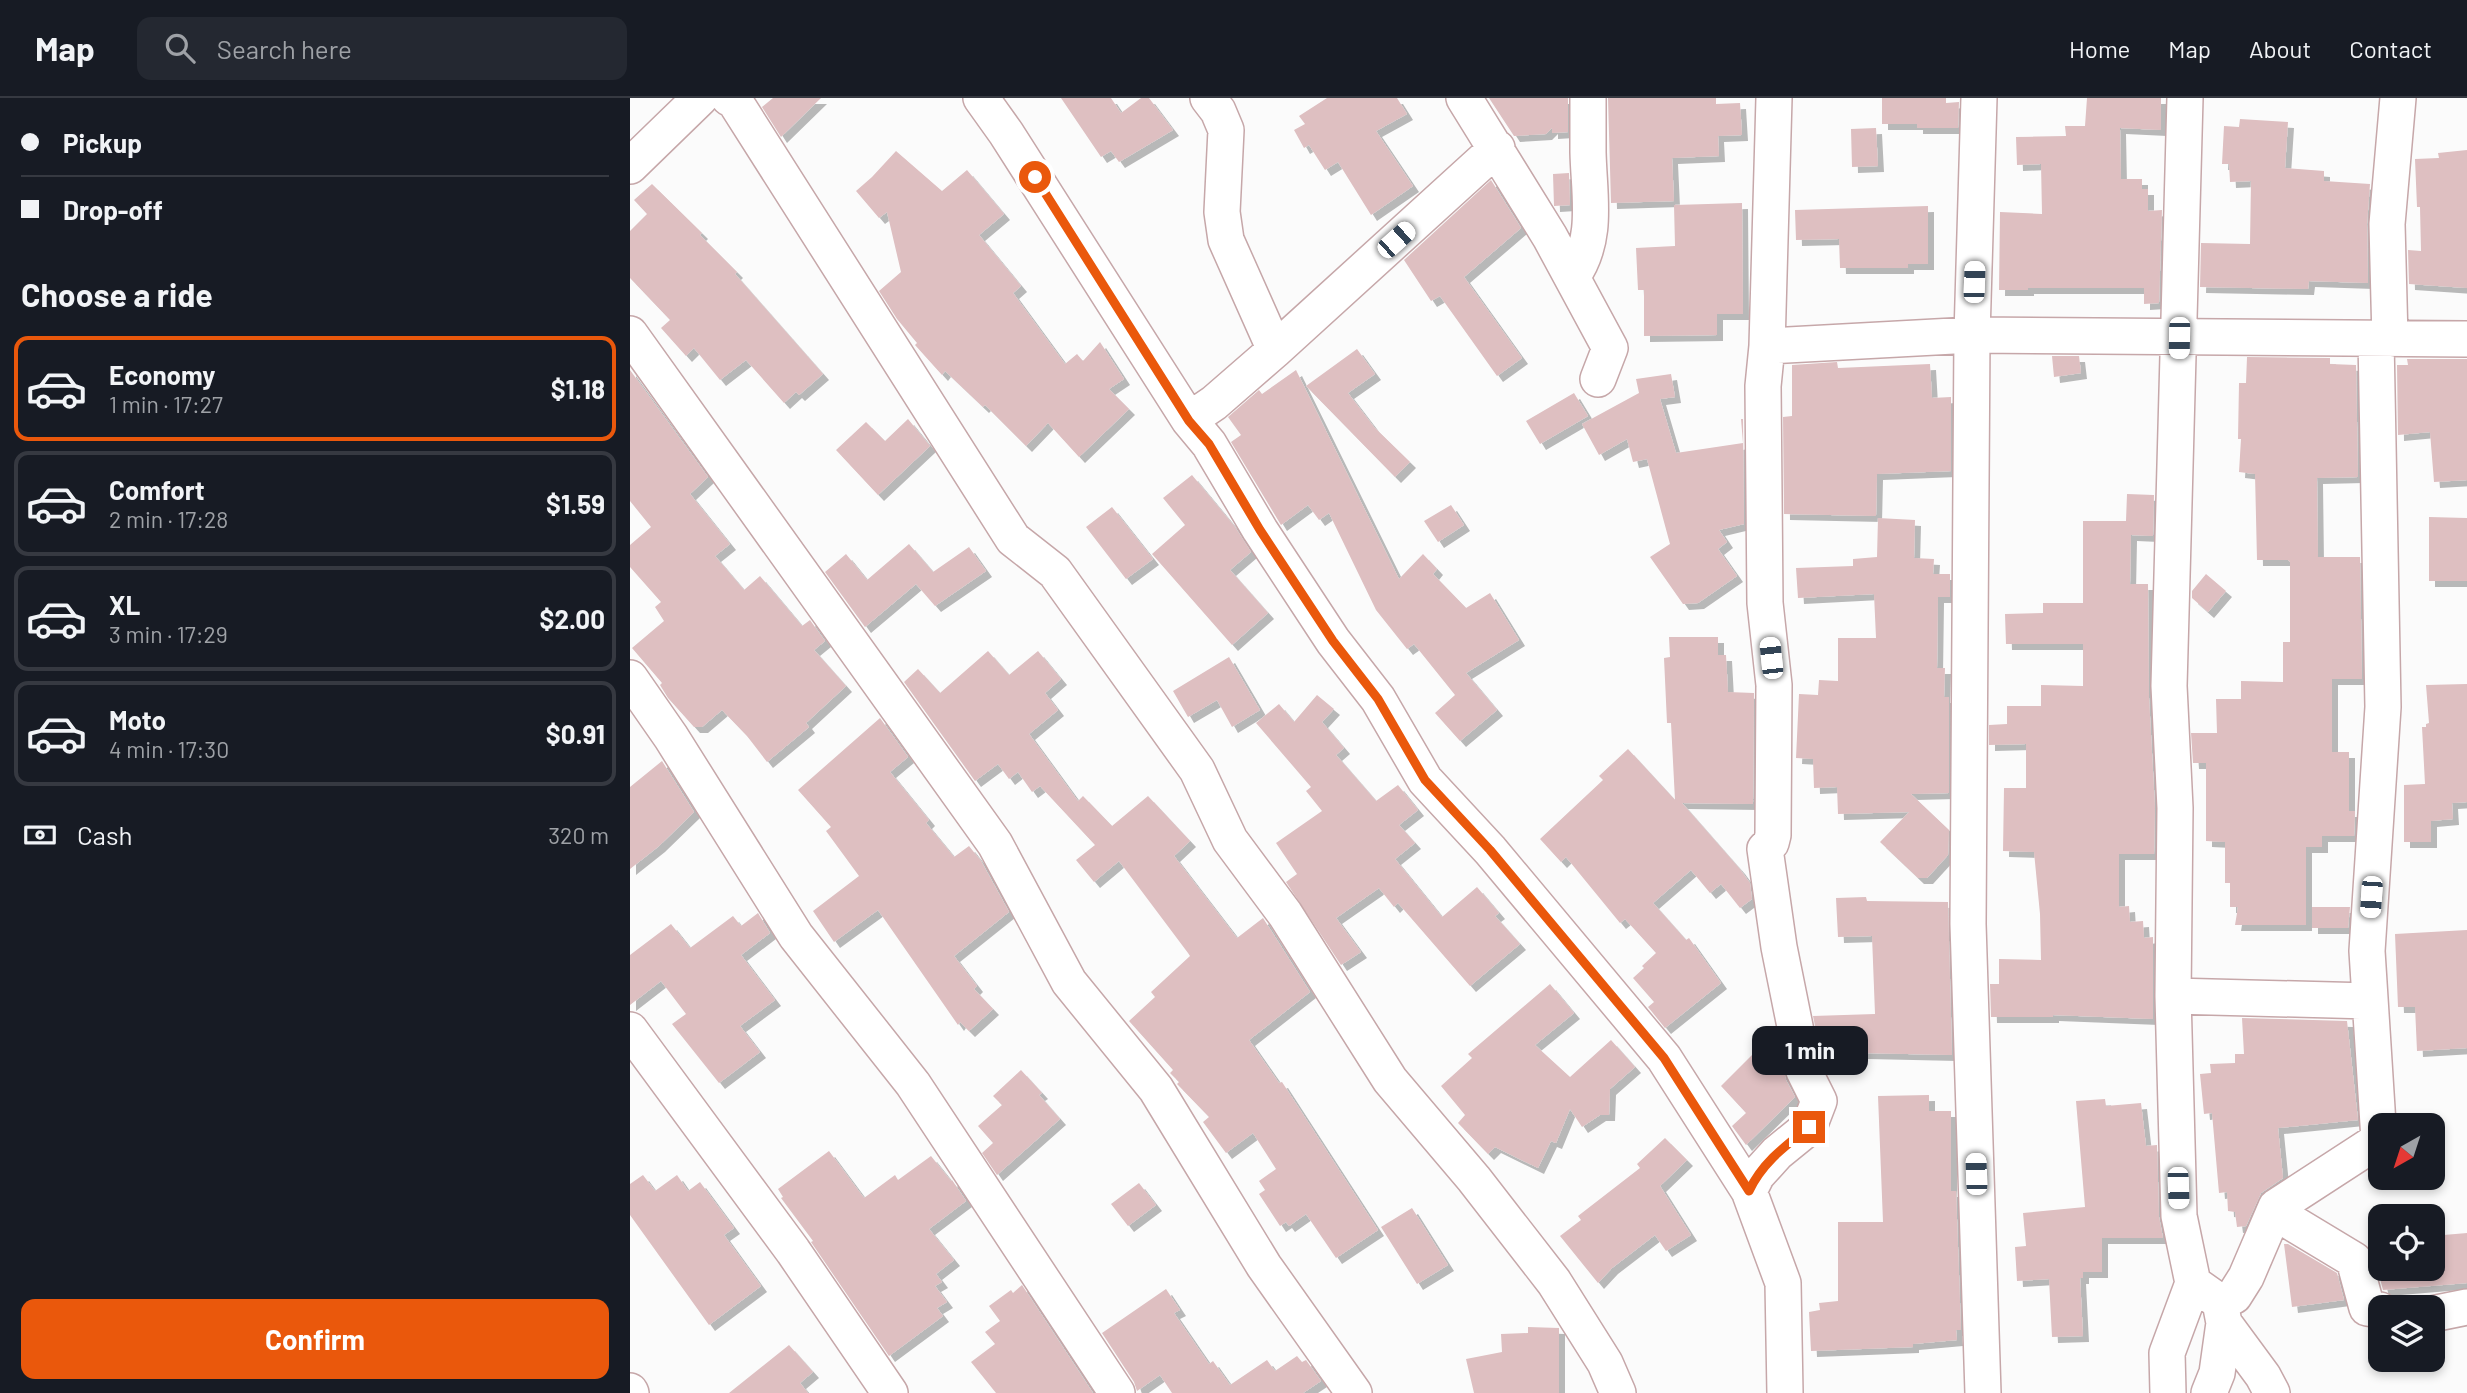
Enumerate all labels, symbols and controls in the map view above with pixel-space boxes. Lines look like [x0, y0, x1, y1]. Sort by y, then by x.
search box [137, 17, 627, 80]
text: Map [35, 28, 95, 68]
icon: search [161, 29, 199, 67]
text: Search here [217, 33, 352, 64]
text: Home [2069, 34, 2130, 63]
text: Map [2168, 34, 2211, 63]
text: About [2249, 34, 2311, 63]
text: Contact [2349, 34, 2432, 63]
text: Pickup [63, 127, 142, 158]
route start [1019, 161, 1051, 193]
text: Drop-off [63, 194, 163, 225]
car [1374, 218, 1419, 262]
car [1963, 261, 1986, 303]
text: Choose a ride [21, 275, 213, 313]
car [2169, 317, 2190, 359]
icon: car [25, 357, 88, 420]
text: Economy [109, 359, 215, 390]
text: $1.18 [551, 373, 605, 404]
text: 1 min · 17:27 [109, 390, 223, 418]
icon: car [25, 472, 88, 535]
text: Comfort [109, 474, 205, 505]
text: $1.59 [546, 488, 605, 519]
text: 2 min · 17:28 [109, 505, 228, 533]
icon: car [25, 587, 88, 650]
text: XL [109, 589, 140, 620]
text: $2.00 [540, 603, 605, 634]
text: 3 min · 17:29 [109, 620, 228, 648]
car [1759, 636, 1784, 680]
icon: car [25, 702, 88, 765]
text: Moto [109, 704, 166, 735]
text: $0.91 [546, 718, 605, 749]
text: 4 min · 17:30 [109, 735, 229, 763]
icon: cash [21, 816, 59, 854]
text: Cash [77, 819, 132, 850]
text: 320 m [548, 821, 609, 849]
car [2360, 875, 2383, 919]
callout: 1 min [1751, 1026, 1867, 1074]
text: 1 min [1785, 1036, 1835, 1064]
route end [1793, 1111, 1825, 1143]
north arrow [2368, 1113, 2445, 1190]
map controls [2368, 1113, 2445, 1372]
car [1965, 1153, 1988, 1195]
car [2167, 1167, 2190, 1209]
button: locate [2368, 1204, 2445, 1281]
button: layers [2368, 1295, 2445, 1372]
button: Confirm [21, 1299, 609, 1379]

